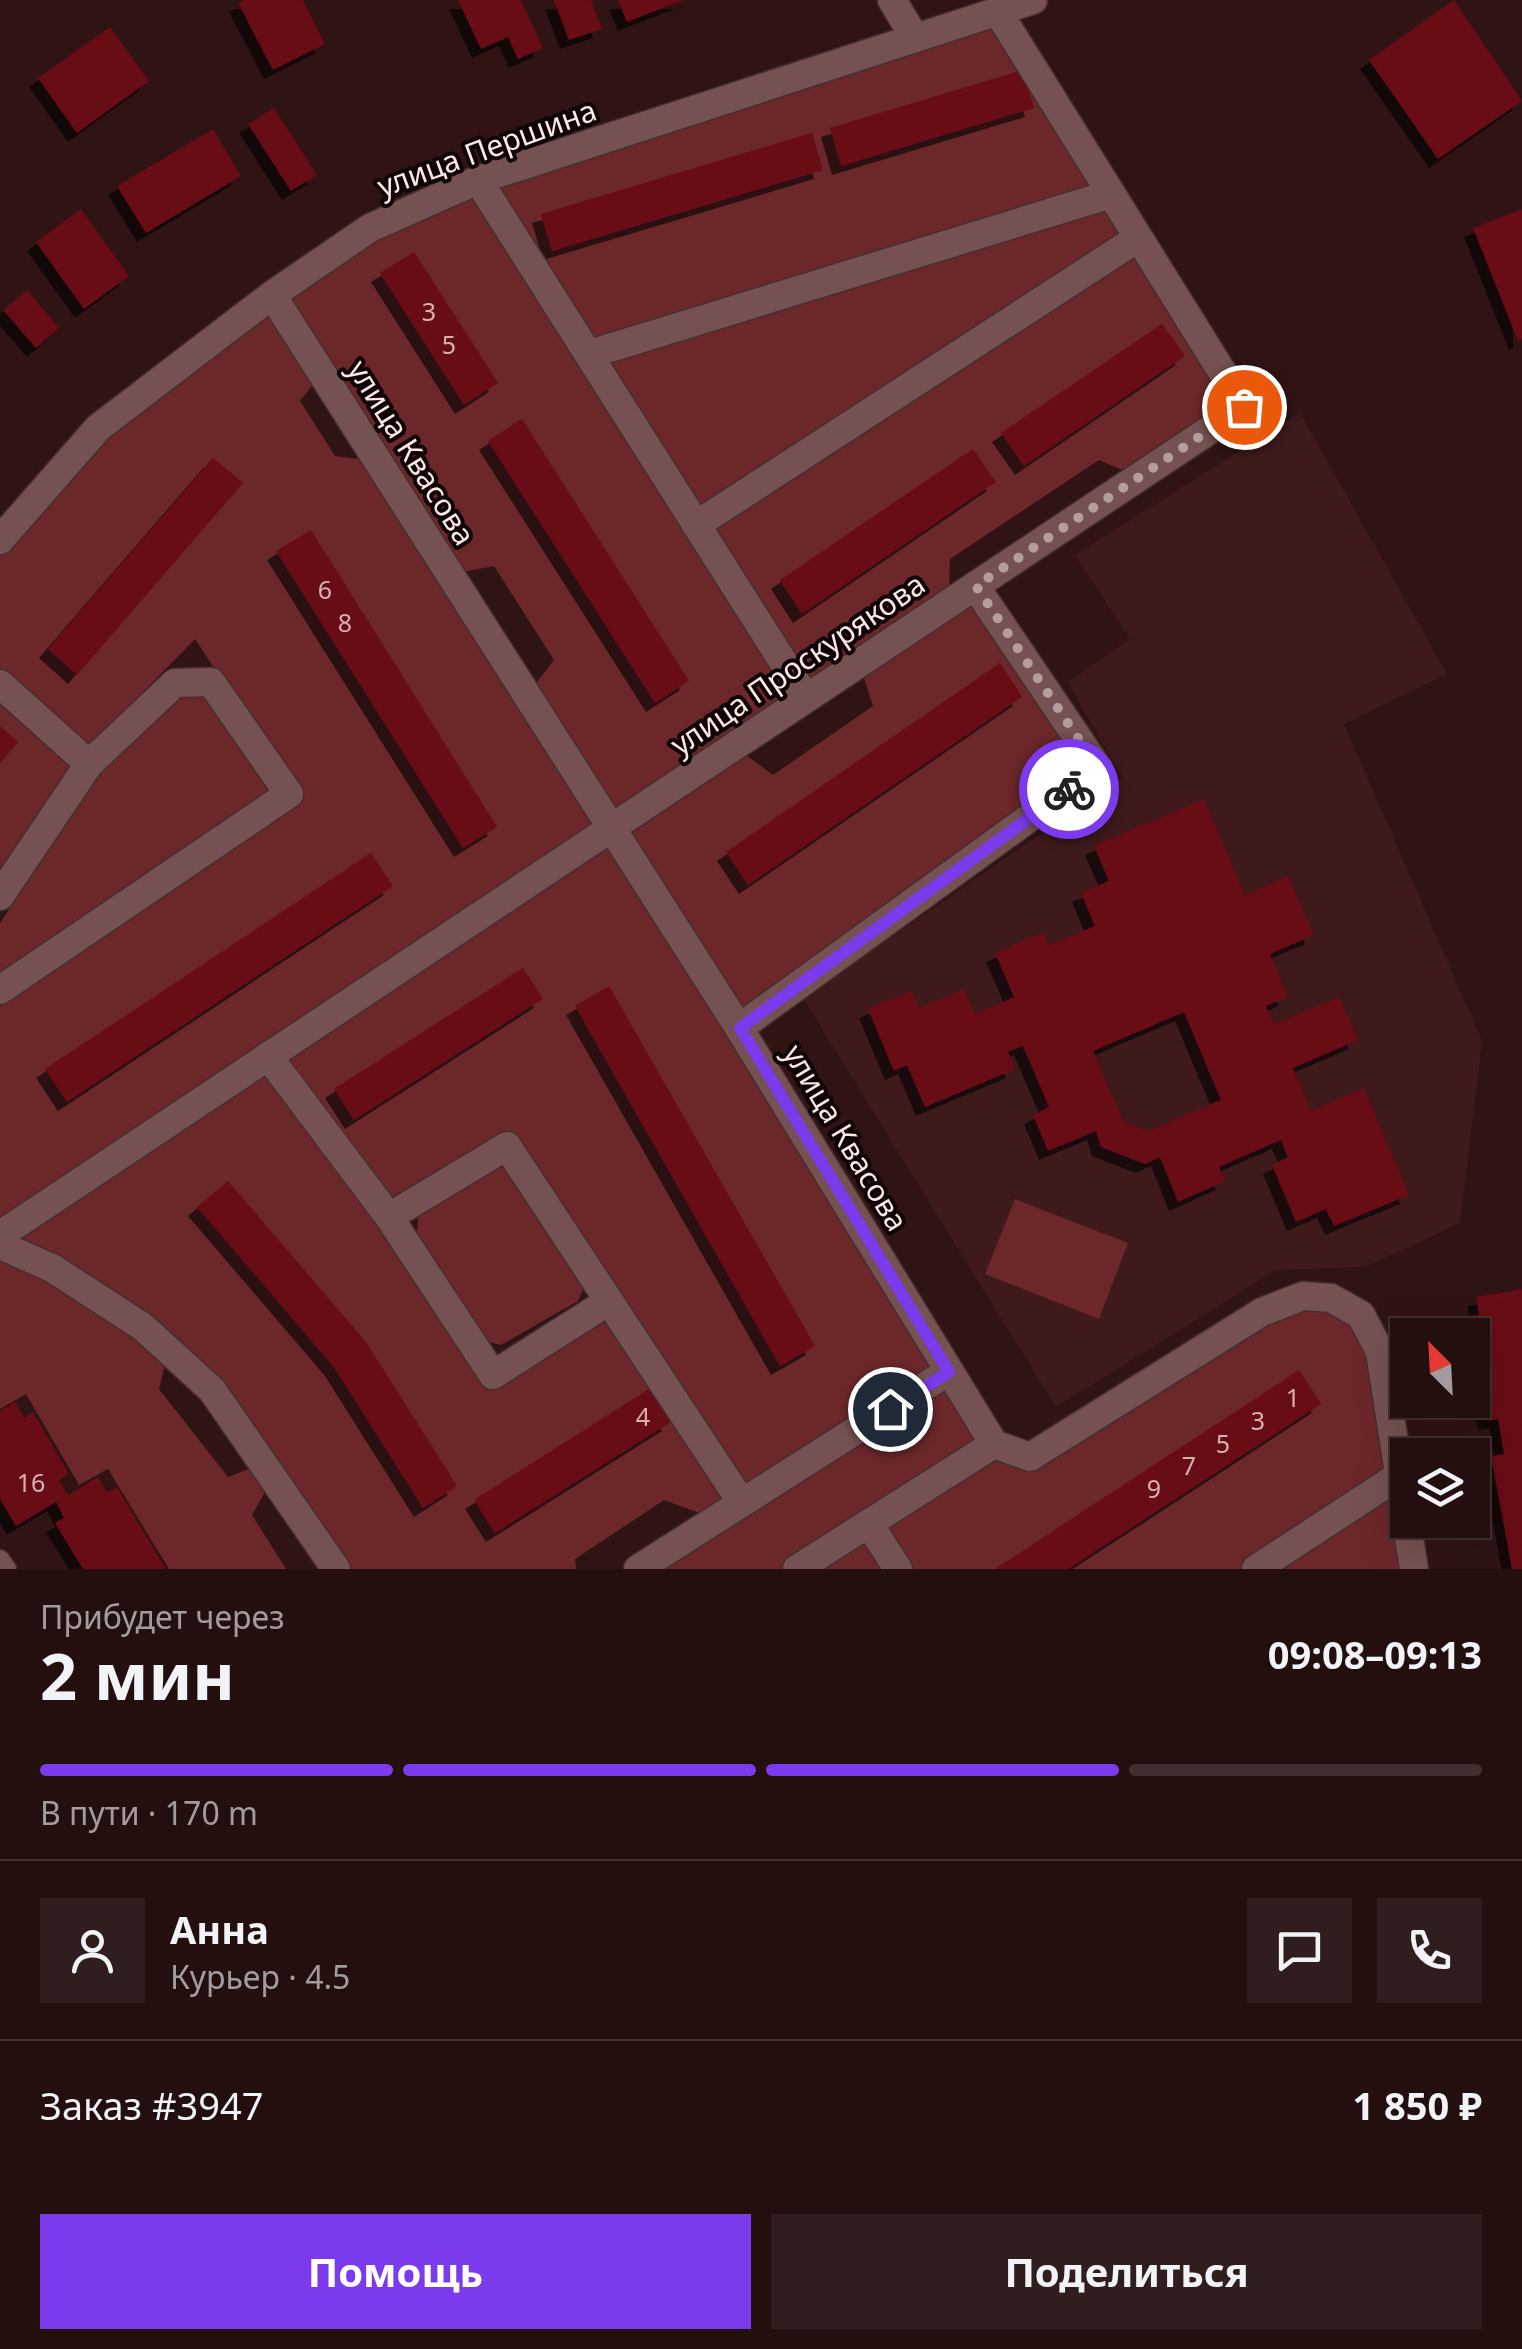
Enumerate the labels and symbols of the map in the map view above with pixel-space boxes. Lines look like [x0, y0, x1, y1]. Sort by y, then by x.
street label: улица Першина [371, 89, 602, 206]
house number: 3 [422, 294, 436, 328]
house number: 5 [442, 327, 456, 361]
street label: улица Квасова [339, 352, 486, 553]
pin [1202, 365, 1287, 450]
street label: улица Проскурякова [662, 563, 933, 764]
house number: 6 [318, 572, 332, 606]
house number: 8 [338, 605, 352, 639]
courier [1019, 739, 1119, 839]
street label: улица Квасова [774, 1036, 918, 1238]
north arrow [1390, 1318, 1490, 1418]
pin [848, 1367, 933, 1452]
house number: 1 [1286, 1380, 1300, 1414]
house number: 4 [636, 1399, 650, 1433]
house number: 3 [1251, 1403, 1265, 1437]
house number: 5 [1216, 1426, 1230, 1460]
house number: 7 [1182, 1448, 1196, 1482]
house number: 16 [17, 1465, 45, 1499]
house number: 9 [1147, 1471, 1161, 1505]

